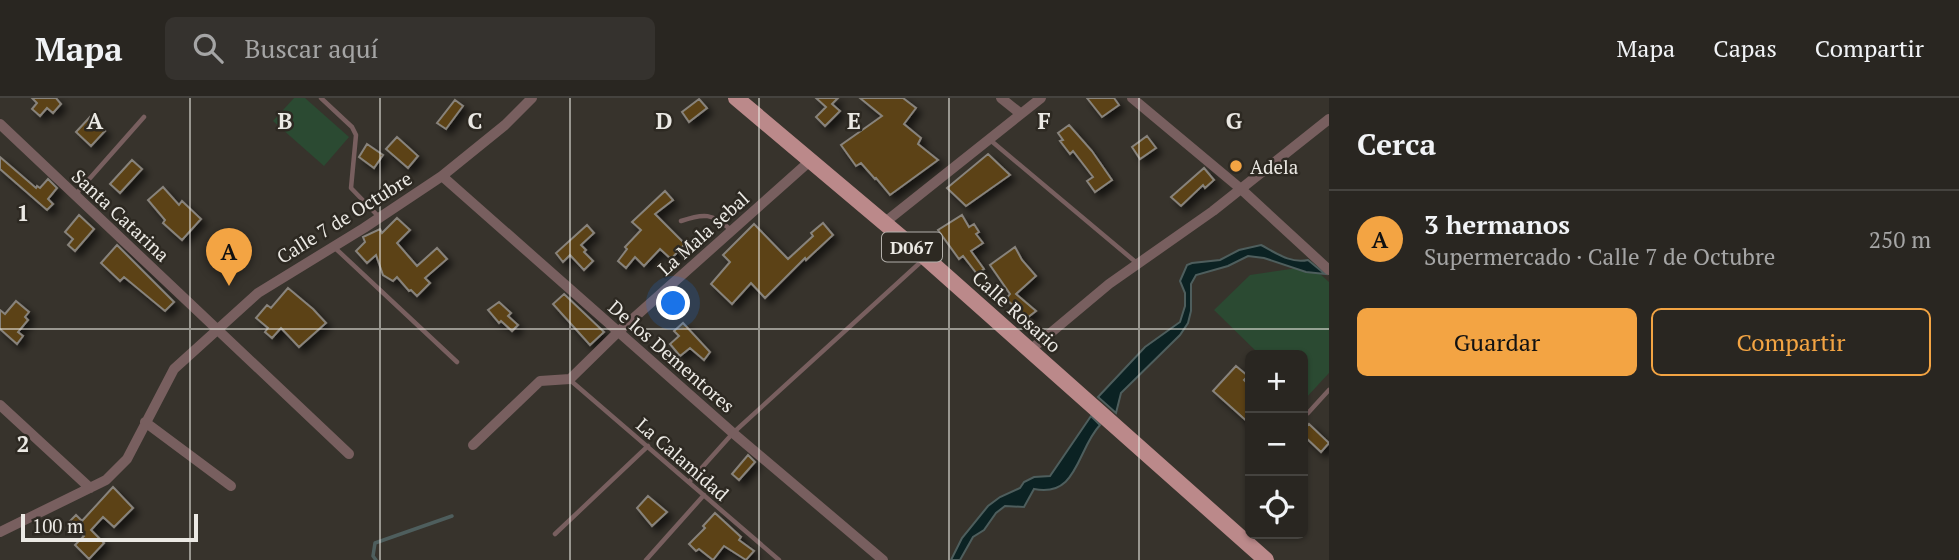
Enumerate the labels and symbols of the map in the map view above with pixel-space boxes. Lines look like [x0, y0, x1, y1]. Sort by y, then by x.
text: A [87, 105, 104, 136]
text: B [278, 105, 293, 136]
text: C [468, 105, 483, 136]
text: D [656, 105, 673, 136]
text: E [847, 105, 861, 136]
text: F [1037, 105, 1051, 136]
text: G [1226, 105, 1243, 136]
place label: Adela [1250, 154, 1299, 179]
marker: Adela [1228, 158, 1244, 174]
street label: Santa Catarina [67, 163, 175, 267]
street label: Calle 7 de Octubre [272, 165, 416, 269]
street label: La Mala sebal [652, 186, 754, 280]
text: 1 [17, 197, 30, 228]
pin: A [206, 228, 252, 286]
road number: D067 [882, 232, 942, 262]
street label: Calle Rosario [967, 265, 1067, 357]
your location [656, 286, 690, 320]
street label: De los Dementores [604, 294, 740, 418]
street label: La Calamidad [632, 412, 735, 506]
text: 2 [17, 428, 30, 459]
scale bar [21, 511, 198, 543]

